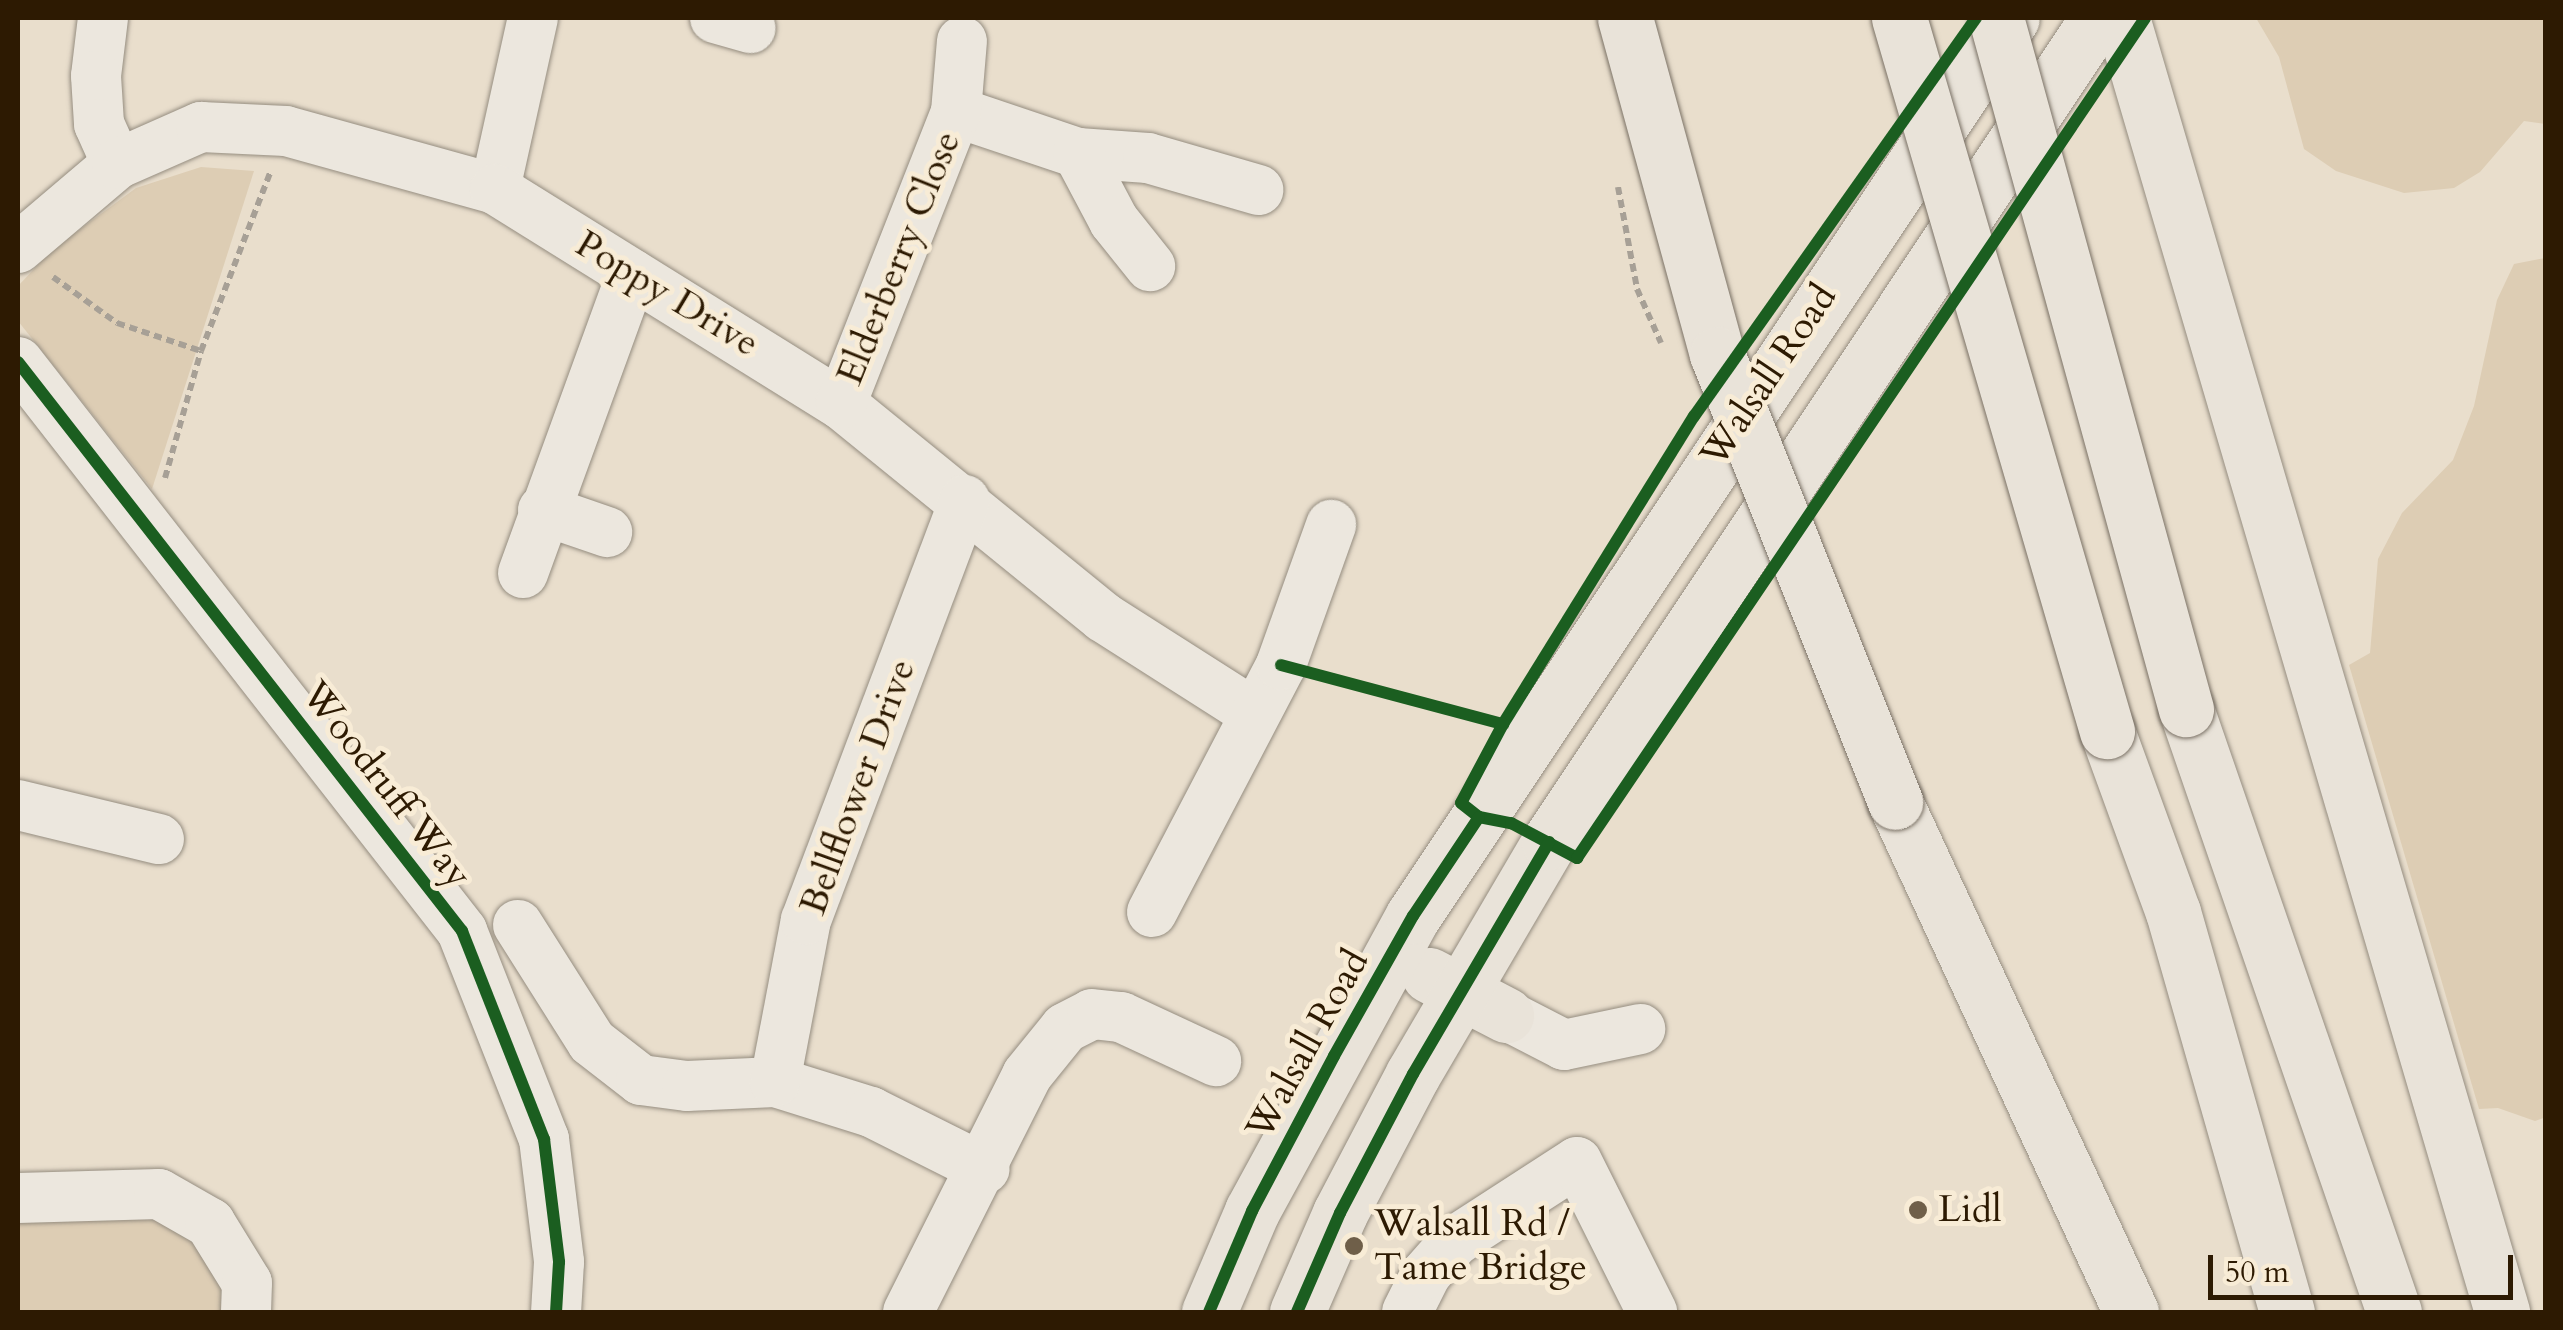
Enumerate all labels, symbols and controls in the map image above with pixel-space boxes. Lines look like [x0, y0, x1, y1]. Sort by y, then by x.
street label: Elderberry Close [827, 125, 971, 391]
street label: Poppy Drive [567, 221, 767, 367]
street label: Walsall Road [1691, 276, 1847, 476]
street label: Bellflower Drive [791, 653, 925, 921]
street label: Woodruff Way [291, 673, 481, 897]
street label: Walsall Road [1237, 942, 1379, 1148]
place label: Lidl [1938, 1187, 2002, 1233]
marker: Lidl [1907, 1199, 1929, 1221]
place label: Walsall Rd / Tame Bridge [1374, 1201, 1587, 1290]
marker: Walsall Rd / Tame Bridge [1343, 1235, 1365, 1257]
scale bar [2213, 1235, 2518, 1297]
text: 50 m [2225, 1252, 2289, 1293]

